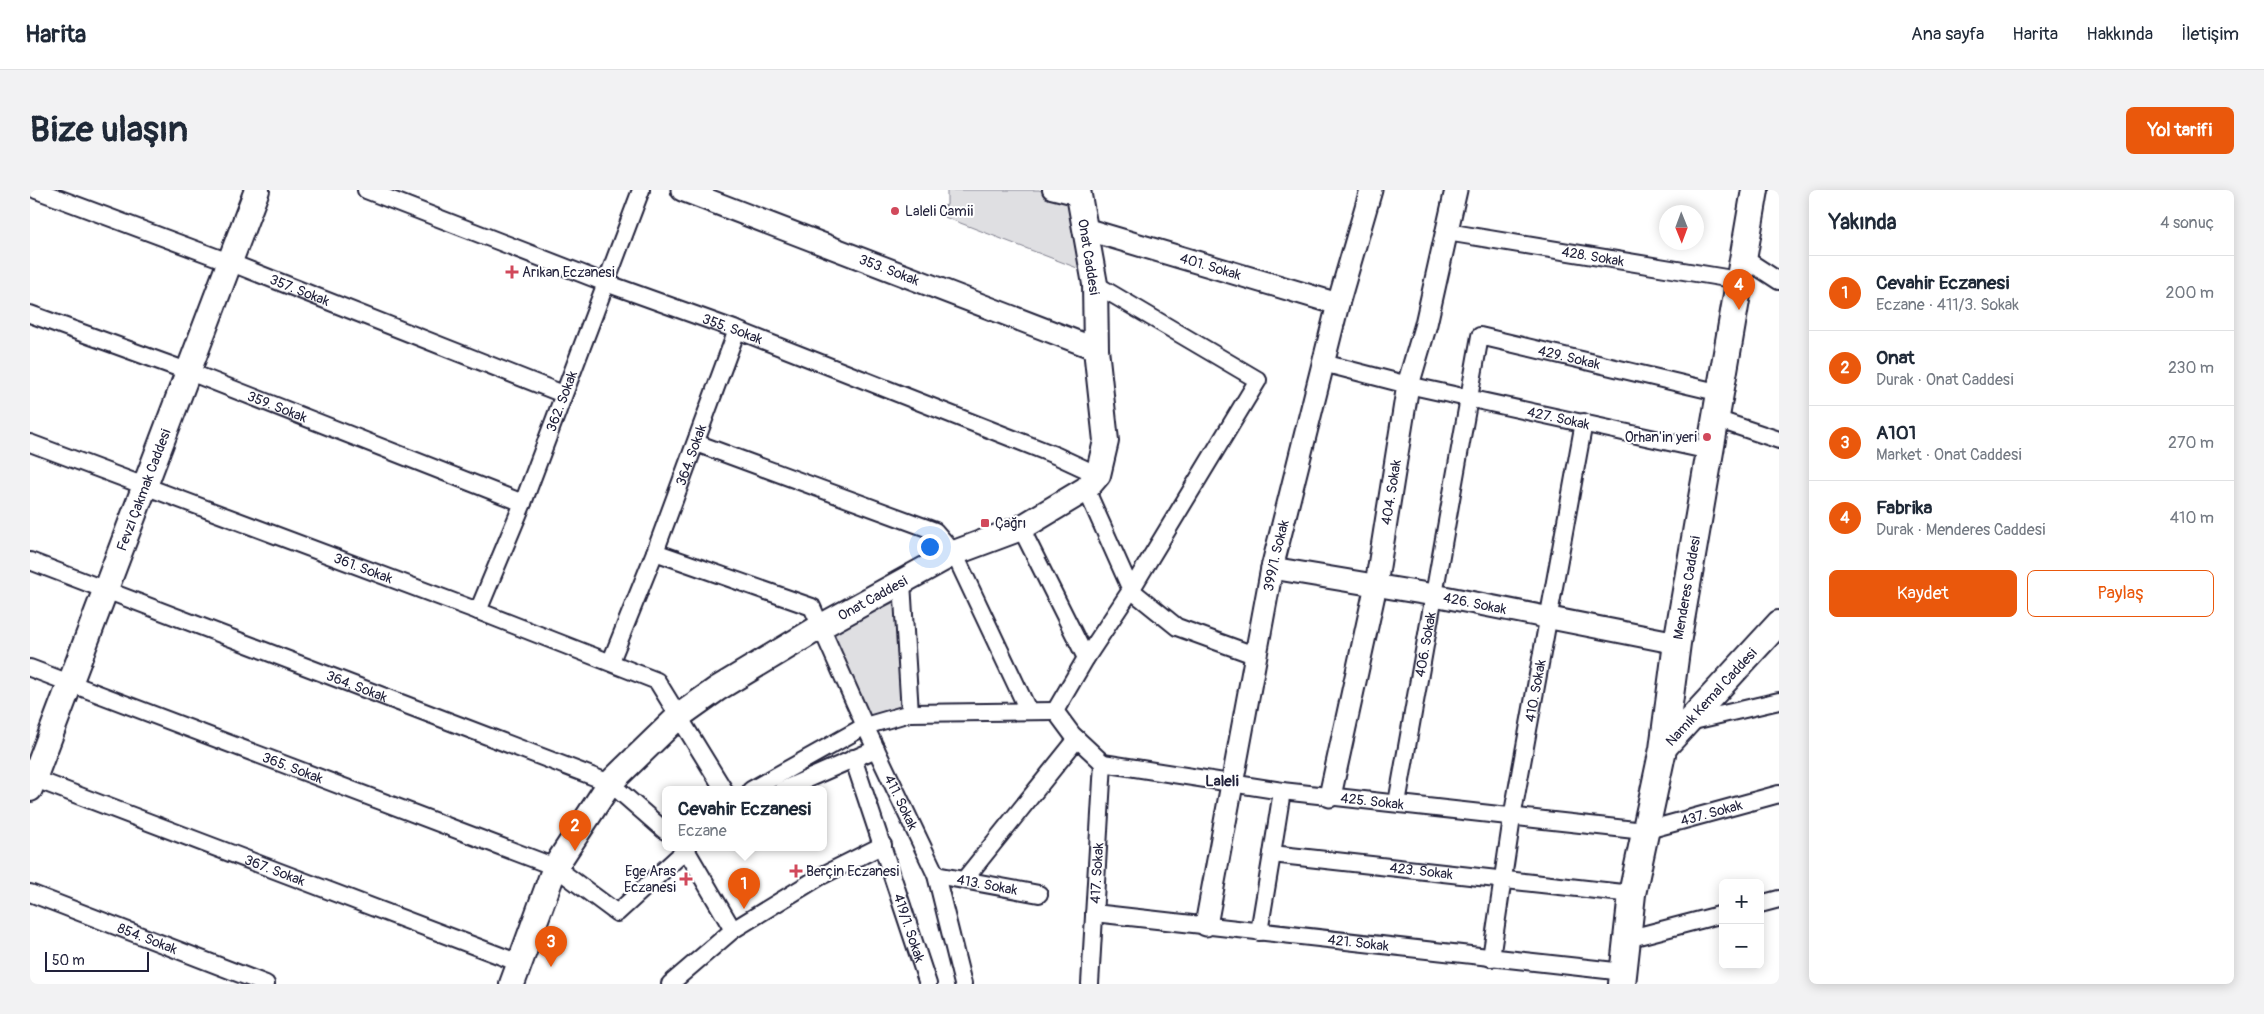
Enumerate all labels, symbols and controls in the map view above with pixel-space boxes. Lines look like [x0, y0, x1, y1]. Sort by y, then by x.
text: Harita [25, 20, 86, 49]
text: Ana sayfa [1911, 23, 1984, 46]
text: Harita [2012, 23, 2058, 46]
text: Hakkında [2086, 23, 2153, 46]
text: İletişim [2181, 23, 2239, 46]
button: Yol tarifi [2126, 107, 2234, 154]
text: Bize ulaşın [30, 108, 188, 152]
place label: Laleli Camii [905, 203, 973, 220]
marker: Laleli Camii [889, 205, 901, 217]
north arrow [1659, 205, 1704, 250]
text: Yakında [1829, 209, 1896, 236]
text: 4 sonuç [2160, 213, 2214, 233]
street label: Onat Caddesi [1074, 218, 1103, 296]
street label: 428. Sokak [1560, 243, 1626, 270]
street label: 401. Sokak [1178, 250, 1243, 284]
street label: 353. Sokak [856, 251, 922, 289]
place label: Arıkan Eczanesi [522, 264, 615, 281]
marker: Arıkan Eczanesi [506, 266, 518, 278]
pin: 4 [1723, 269, 1755, 310]
street label: 357. Sokak [267, 271, 332, 310]
text: Cevahir Eczanesi [1876, 271, 2009, 295]
text: 1 [1842, 283, 1848, 303]
text: 200 m [2166, 283, 2214, 303]
text: Eczane · 411/3. Sokak [1876, 295, 2019, 315]
street label: 355. Sokak [700, 310, 765, 348]
street label: 429. Sokak [1536, 342, 1602, 373]
text: Onat [1876, 346, 1915, 370]
text: 2 [1841, 358, 1849, 378]
text: 230 m [2168, 358, 2214, 378]
street label: 362. Sokak [543, 368, 581, 434]
text: Durak · Onat Caddesi [1876, 370, 2014, 390]
street label: 359. Sokak [245, 388, 309, 426]
street label: 427. Sokak [1526, 403, 1591, 434]
text: A101 [1876, 421, 1916, 445]
street label: 364. Sokak [672, 422, 710, 488]
street label: Fevzi Çakmak Caddesi [113, 427, 175, 553]
place label: Orhan'in yeri [1625, 429, 1697, 446]
marker: Orhan'in yeri [1701, 431, 1713, 443]
text: 3 [1841, 433, 1849, 453]
text: 270 m [2168, 433, 2214, 453]
text: Market · Onat Caddesi [1876, 445, 2022, 465]
street label: 404. Sokak [1378, 458, 1405, 526]
text: Fabrika [1876, 496, 1932, 520]
text: 4 [1840, 508, 1850, 528]
text: 410 m [2170, 508, 2214, 528]
place label: Çağrı [995, 515, 1026, 532]
marker: Çağrı [979, 517, 991, 529]
street label: 399/1. Sokak [1260, 518, 1293, 593]
text: Durak · Menderes Caddesi [1876, 520, 2046, 540]
your location [917, 534, 943, 560]
street label: Menderes Caddesi [1670, 535, 1704, 641]
street label: 361. Sokak [331, 550, 395, 587]
button: Kaydet [1829, 570, 2017, 617]
button: Paylaş [2027, 570, 2214, 617]
street label: Onat Caddesi [835, 572, 911, 625]
street label: 426. Sokak [1442, 589, 1508, 618]
street label: 406. Sokak [1412, 611, 1440, 678]
street label: Namık Kemal Caddesi [1662, 645, 1761, 750]
street label: 410. Sokak [1522, 658, 1550, 723]
street label: 364. Sokak [324, 667, 390, 706]
street label: 365. Sokak [260, 749, 325, 787]
street label: 411. Sokak [880, 772, 921, 833]
district label: Laleli [1205, 772, 1239, 791]
popup [662, 786, 827, 851]
street label: 425. Sokak [1340, 790, 1405, 813]
street label: 437. Sokak [1678, 796, 1744, 830]
text: Cevahir Eczanesi [678, 797, 811, 821]
pin: 2 [559, 810, 591, 851]
text: Eczane [678, 821, 727, 841]
street label: 417. Sokak [1087, 842, 1107, 904]
street label: 367. Sokak [242, 851, 307, 890]
street label: 423. Sokak [1389, 859, 1454, 883]
place label: Ege Aras Eczanesi [624, 863, 677, 896]
place label: Berçin Eczanesi [806, 863, 899, 880]
marker: Berçin Eczanesi [790, 865, 802, 877]
pin: 1 [728, 868, 760, 909]
street label: 413. Sokak [955, 871, 1019, 899]
marker: Ege Aras Eczanesi [680, 873, 692, 885]
map controls [1719, 879, 1764, 969]
button: + [1719, 879, 1764, 924]
street label: 419/1. Sokak [890, 891, 928, 965]
street label: 854. Sokak [115, 920, 180, 958]
button: − [1719, 924, 1764, 969]
pin: 3 [535, 926, 567, 967]
street label: 421. Sokak [1327, 931, 1390, 955]
scale bar [45, 949, 149, 972]
text: 50 m [52, 952, 85, 969]

